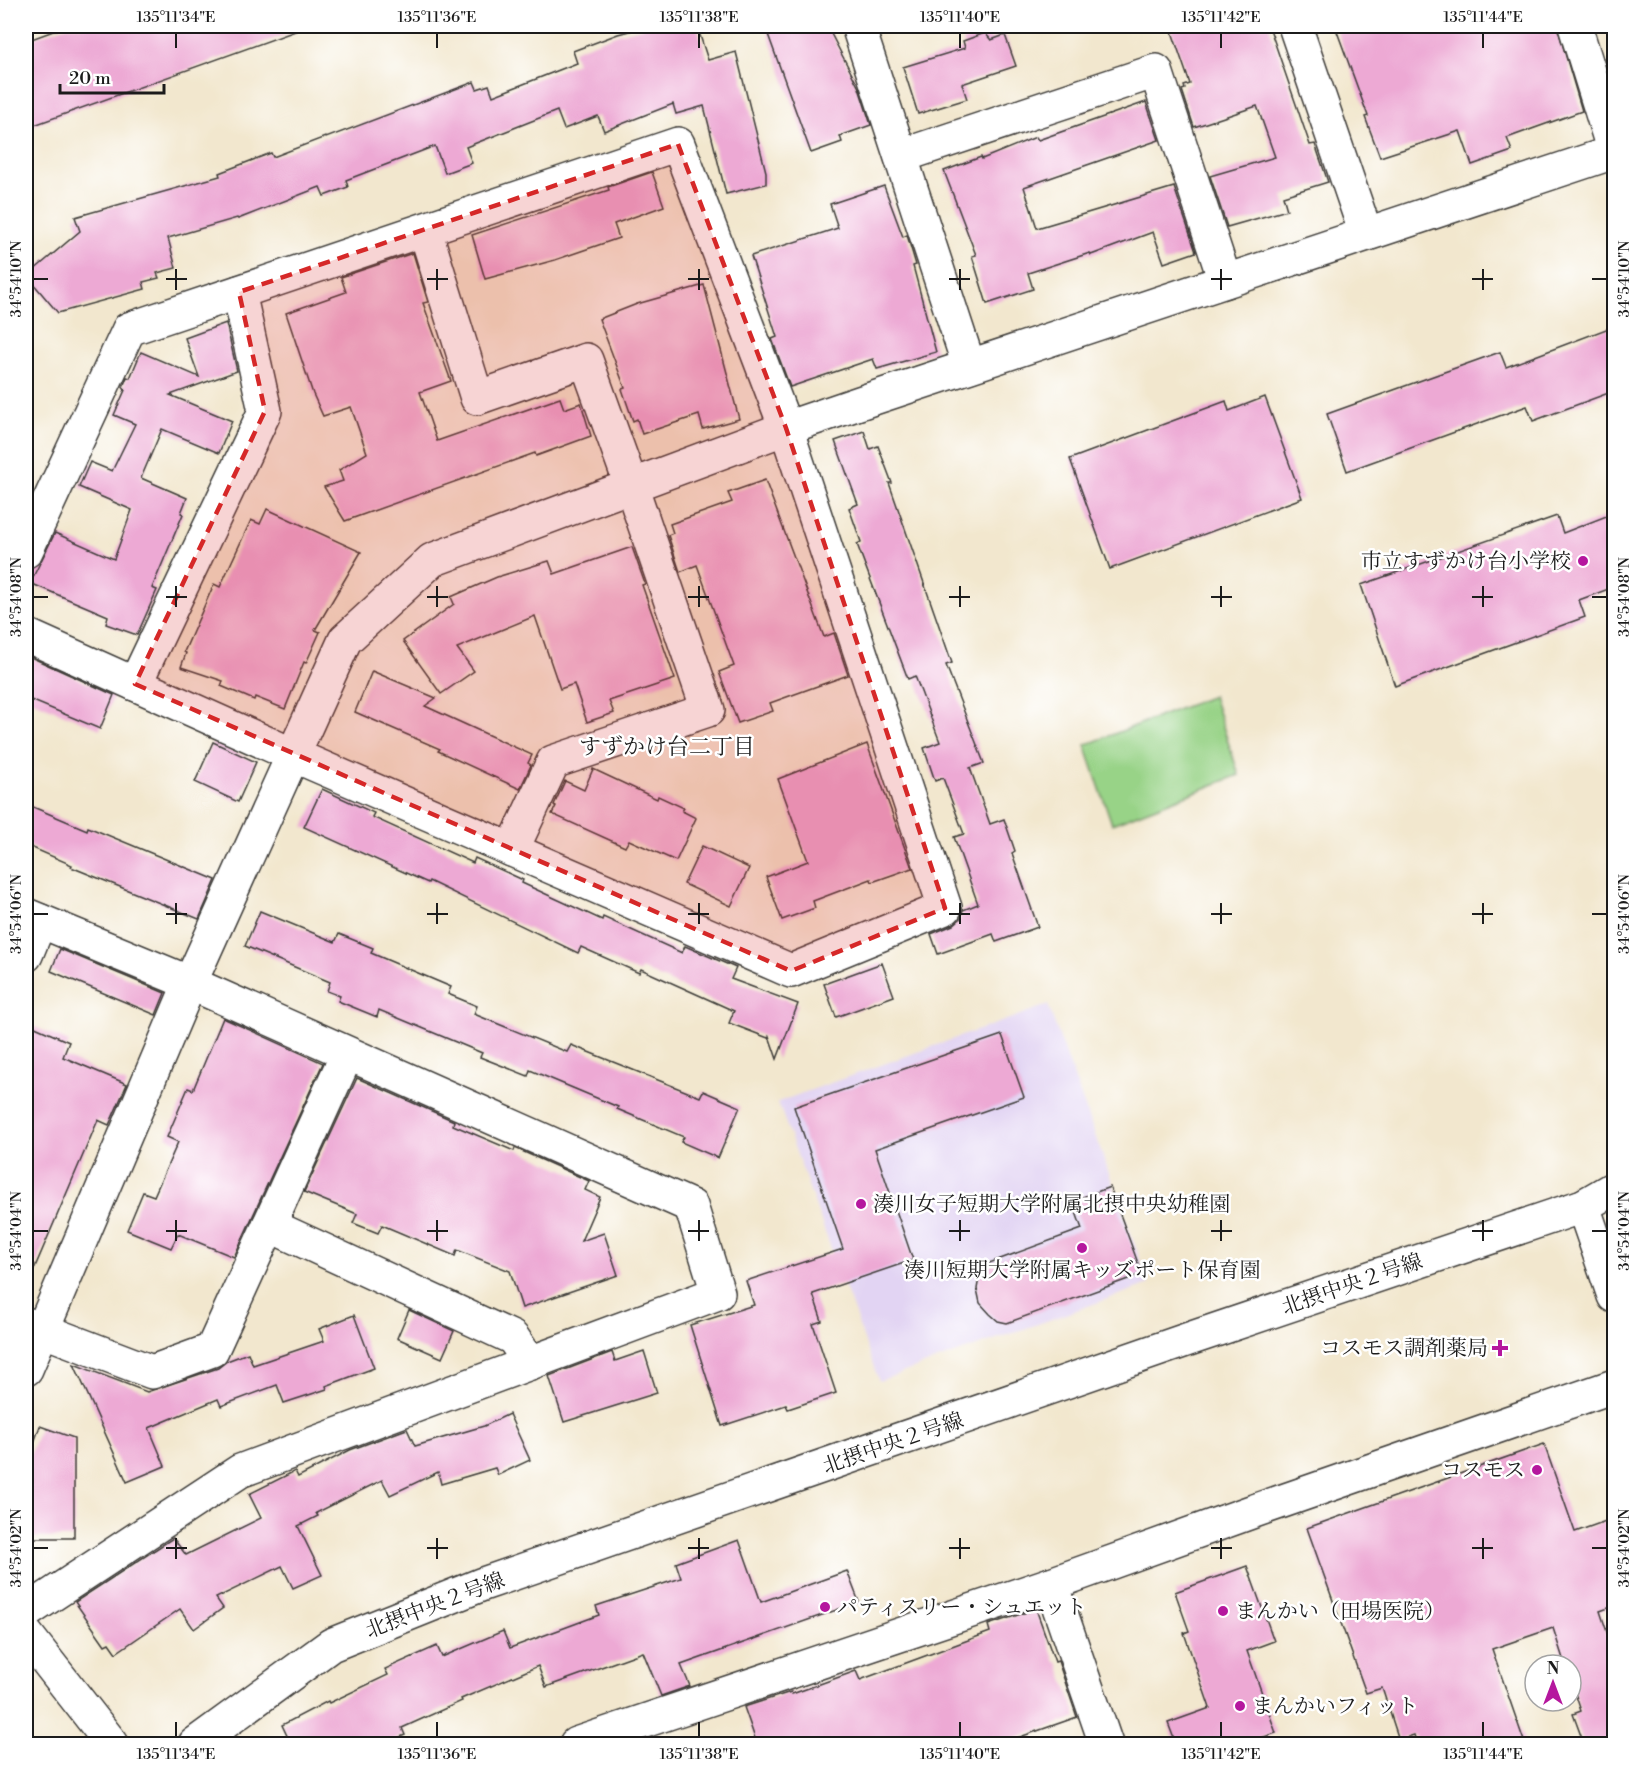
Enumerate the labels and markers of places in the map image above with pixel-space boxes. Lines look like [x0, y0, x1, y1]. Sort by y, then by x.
place label: 市立すずかけ台小学校 [1361, 549, 1571, 575]
marker: 市立すずかけ台小学校 [1576, 554, 1590, 568]
place label: 湊川女子短期大学附属北摂中央幼稚園 [873, 1192, 1230, 1218]
marker: 湊川女子短期大学附属北摂中央幼稚園 [854, 1197, 868, 1211]
marker: 湊川短期大学附属キッズポート保育園 [1075, 1241, 1089, 1255]
place label: 湊川短期大学附属キッズポート保育園 [904, 1258, 1260, 1284]
place label: コスモス調剤薬局 [1320, 1336, 1488, 1362]
marker: コスモス調剤薬局 [1493, 1341, 1507, 1355]
place label: コスモス [1441, 1458, 1525, 1484]
marker: コスモス [1530, 1463, 1544, 1477]
place label: パティスリー・シュエット [837, 1595, 1086, 1621]
place label: まんかい（田場医院） [1235, 1599, 1445, 1625]
marker: パティスリー・シュエット [818, 1600, 832, 1614]
marker: まんかい（田場医院） [1216, 1604, 1230, 1618]
place label: まんかいフィット [1252, 1694, 1418, 1720]
marker: まんかいフィット [1233, 1699, 1247, 1713]

